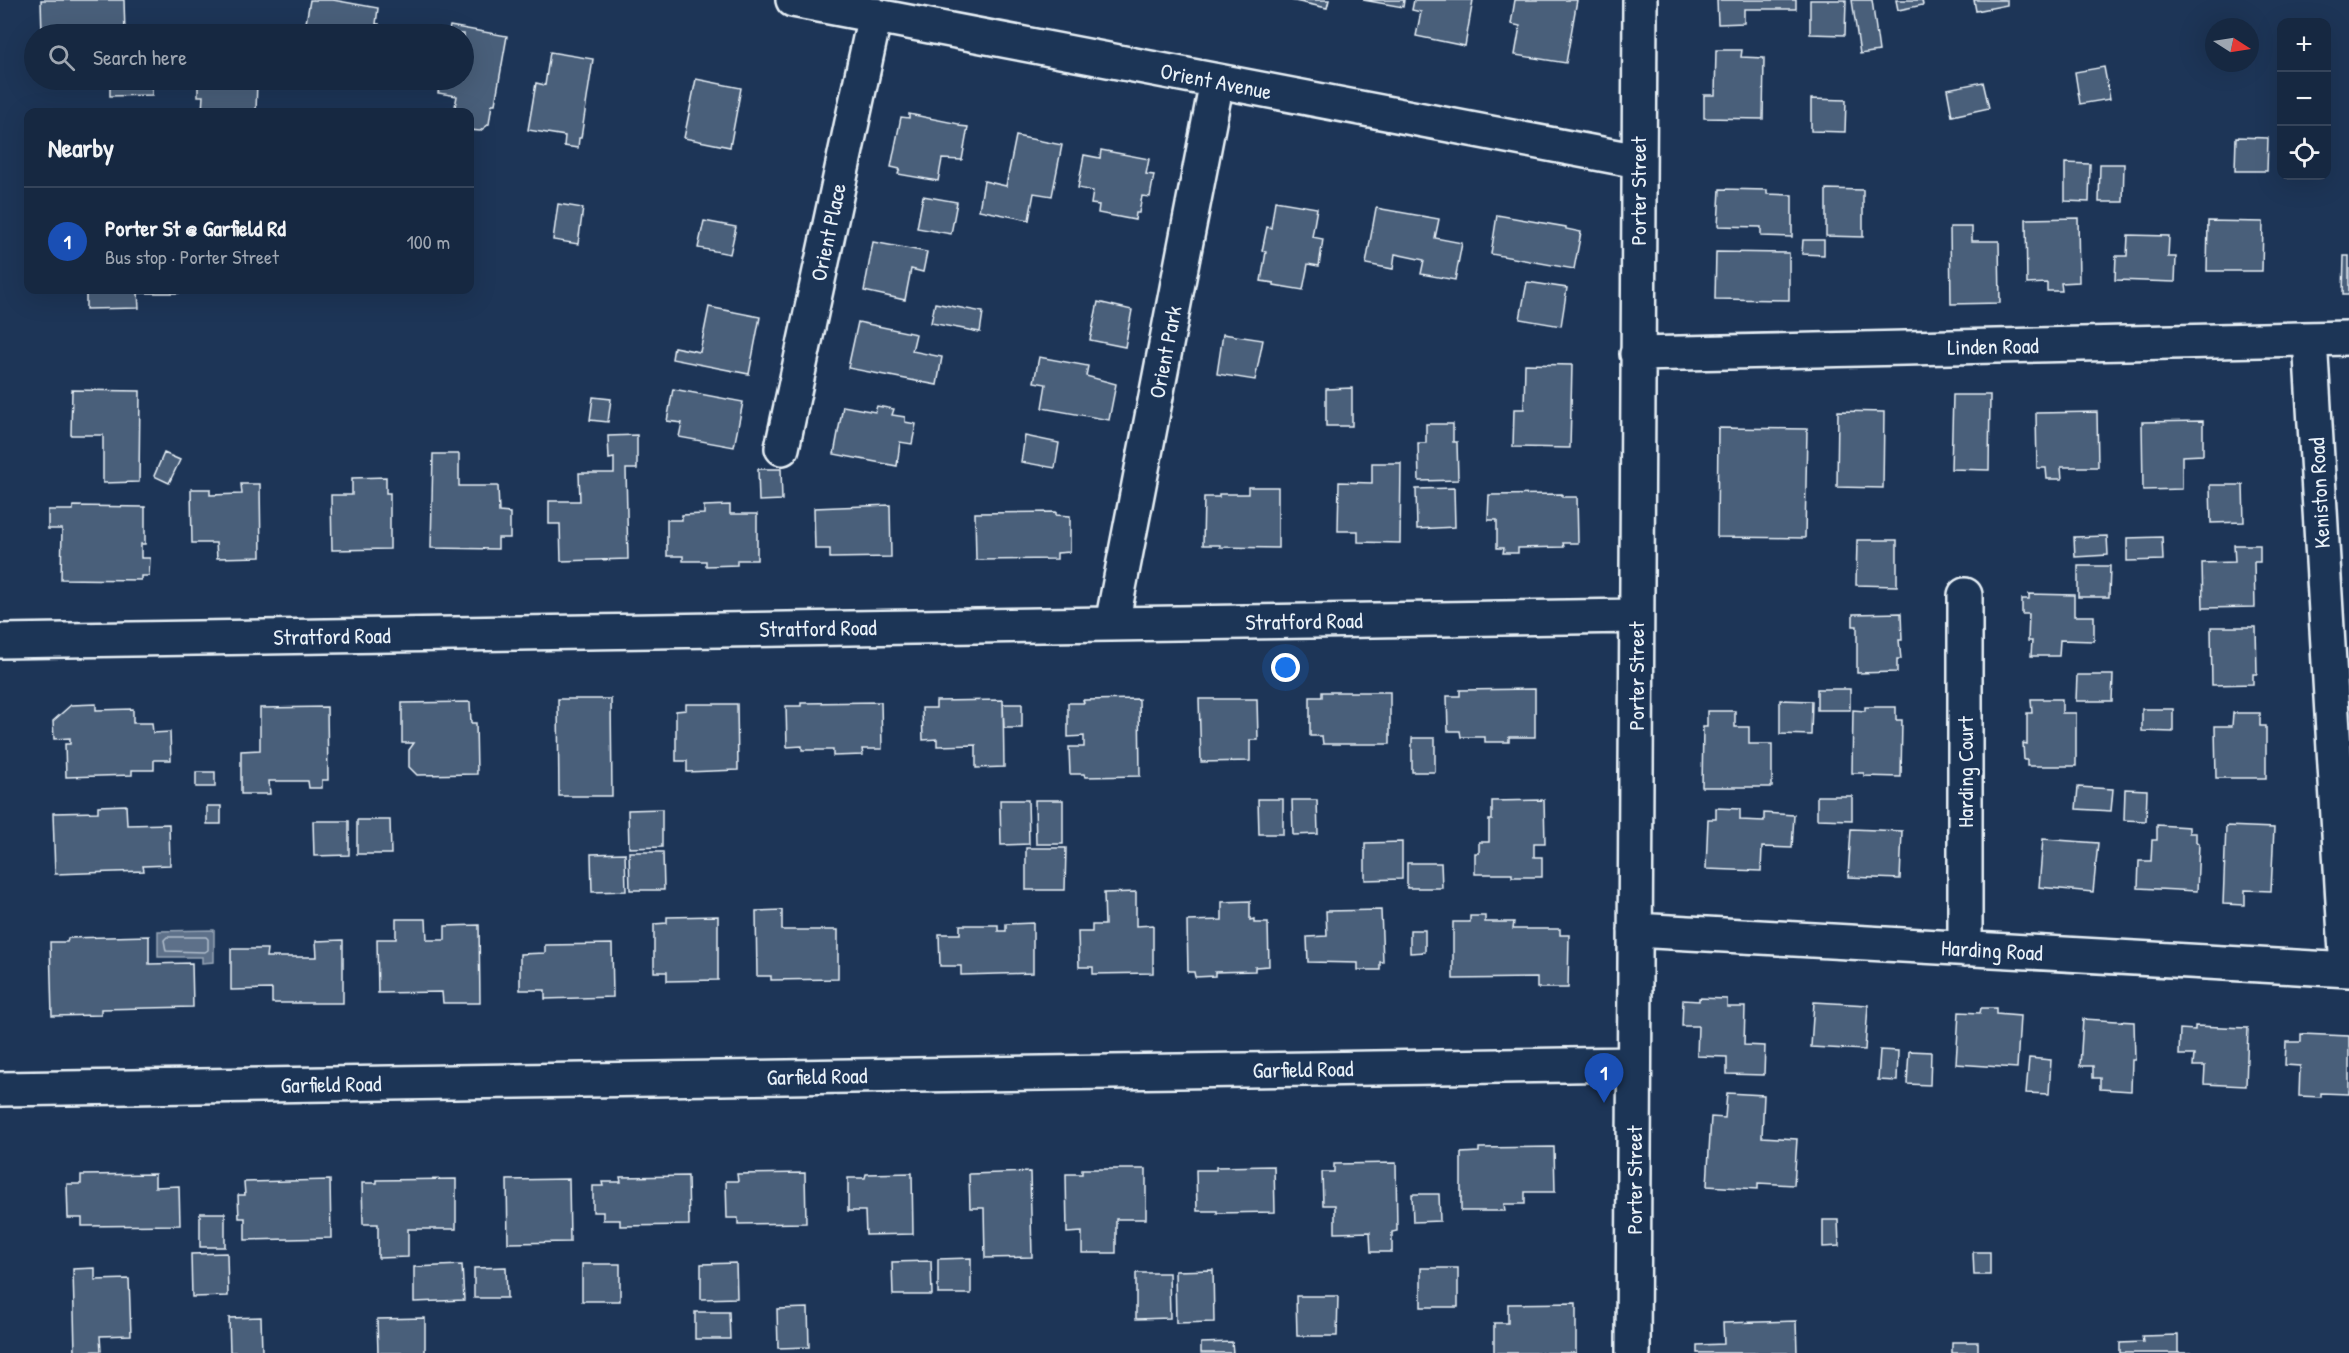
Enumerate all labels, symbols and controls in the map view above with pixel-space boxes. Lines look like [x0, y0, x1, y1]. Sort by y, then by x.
north arrow [2205, 18, 2259, 72]
map controls [2277, 18, 2331, 180]
button: + [2277, 18, 2331, 72]
search box [24, 24, 474, 90]
icon: search [45, 41, 78, 74]
text: Search here [93, 42, 187, 72]
street label: Orient Avenue [1158, 56, 1274, 107]
button: − [2277, 72, 2331, 126]
button: locate [2277, 126, 2331, 180]
text: Nearby [48, 130, 114, 165]
street label: Porter Street [1623, 136, 1653, 246]
street label: Orient Place [803, 180, 853, 284]
text: Porter St @ Garfield Rd [105, 213, 286, 243]
text: 1 [64, 228, 71, 255]
text: 100 m [407, 228, 450, 255]
text: Bus stop · Porter Street [105, 243, 279, 270]
street label: Orient Park [1141, 303, 1189, 401]
street label: Linden Road [1947, 330, 2039, 362]
street label: Keniston Road [2301, 436, 2337, 549]
street label: Stratford Road [1245, 605, 1363, 637]
street label: Stratford Road [759, 612, 877, 644]
street label: Stratford Road [273, 620, 391, 652]
street label: Porter Street [1621, 621, 1651, 731]
your location [1271, 653, 1300, 682]
street label: Harding Court [1950, 716, 1980, 828]
street label: Harding Road [1940, 932, 2044, 968]
street label: Garfield Road [1252, 1053, 1354, 1085]
pin: 1 [1584, 1054, 1624, 1103]
street label: Garfield Road [766, 1060, 868, 1092]
street label: Garfield Road [280, 1068, 382, 1100]
street label: Porter Street [1619, 1125, 1649, 1235]

